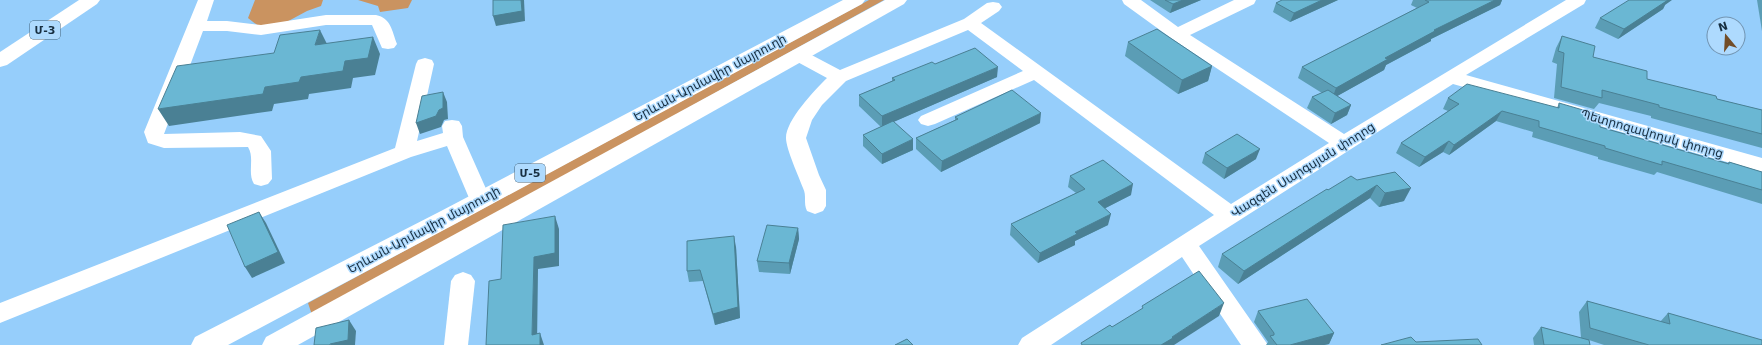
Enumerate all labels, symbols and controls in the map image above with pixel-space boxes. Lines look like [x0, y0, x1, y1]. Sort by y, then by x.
north arrow [1706, 16, 1746, 56]
text: N [1717, 19, 1729, 35]
road number: Մ-3 [30, 21, 60, 39]
street label: Երևան-Արմավիր մայրուղի [631, 32, 789, 124]
street label: Պետրոզավոդսկ փողոց [1579, 107, 1725, 161]
street label: Վազգեն Սարգսյան փողոց [1228, 120, 1378, 220]
road number: Մ-5 [515, 164, 545, 182]
street label: Երևան-Արմավիր մայրուղի [345, 184, 503, 276]

